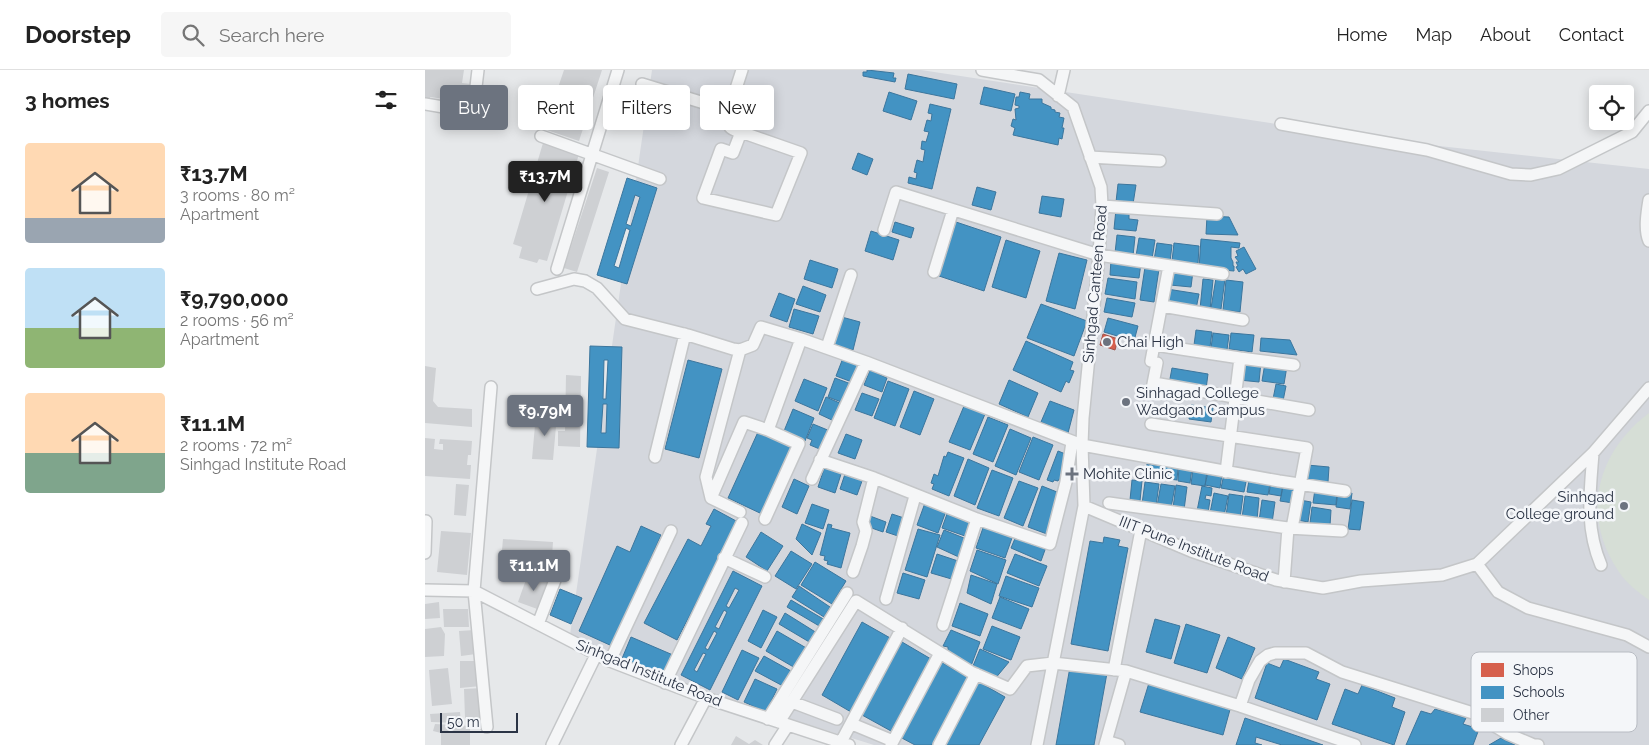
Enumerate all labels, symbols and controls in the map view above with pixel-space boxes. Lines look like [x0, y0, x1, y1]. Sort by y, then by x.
search box [161, 12, 511, 57]
text: Doorstep [25, 20, 131, 49]
icon: search [179, 21, 207, 49]
text: Search here [219, 24, 325, 46]
text: Home [1336, 24, 1387, 45]
text: Map [1415, 24, 1452, 45]
text: About [1480, 24, 1531, 45]
text: Contact [1559, 24, 1624, 45]
chip: Buy [440, 85, 508, 130]
chip: Rent [518, 85, 593, 130]
chip: Filters [603, 85, 690, 130]
chip: New [700, 85, 774, 130]
map controls [1589, 85, 1634, 130]
button: locate [1589, 85, 1634, 130]
icon: filters [372, 86, 400, 114]
text: 3 homes [25, 88, 110, 113]
pin: ₹13.7M [504, 160, 586, 203]
text: ₹13.7M [180, 161, 248, 186]
icon: home [65, 163, 125, 223]
text: ₹13.7M [519, 167, 571, 186]
text: 3 rooms · 80 m² [180, 186, 295, 205]
street label: Sinhgad Canteen Road [1079, 204, 1111, 364]
text: Apartment [180, 205, 259, 224]
text: ₹9,790,000 [180, 286, 289, 311]
icon: home [65, 288, 125, 348]
text: 2 rooms · 56 m² [180, 311, 294, 330]
text: Apartment [180, 330, 259, 349]
place label: Chai High [1117, 333, 1184, 351]
marker: Chai High [1101, 336, 1113, 348]
place label: Sinhagad College Wadgaon Campus [1136, 384, 1265, 419]
pin: ₹9.79M [504, 394, 586, 437]
marker: Sinhagad College Wadgaon Campus [1120, 396, 1132, 408]
text: ₹9.79M [518, 401, 572, 420]
text: ₹11.1M [180, 411, 245, 436]
icon: home [65, 413, 125, 473]
text: 2 rooms · 72 m² [180, 436, 292, 455]
text: Sinhgad Institute Road [180, 455, 346, 474]
place label: Mohite Clinic [1083, 465, 1172, 483]
marker: Mohite Clinic [1065, 467, 1079, 481]
place label: Sinhgad College ground [1506, 488, 1614, 523]
marker: Sinhgad College ground [1618, 500, 1630, 512]
street label: IIIT Pune Institute Road [1117, 512, 1271, 586]
pin: ₹11.1M [493, 550, 575, 592]
text: ₹11.1M [509, 556, 559, 575]
street label: Sinhgad Institute Road [573, 635, 725, 711]
legend [1471, 652, 1637, 732]
text: Shops [1513, 662, 1554, 678]
text: Schools [1513, 684, 1565, 700]
text: Other [1513, 707, 1550, 723]
scale bar [440, 710, 517, 733]
text: 50 m [447, 714, 480, 730]

